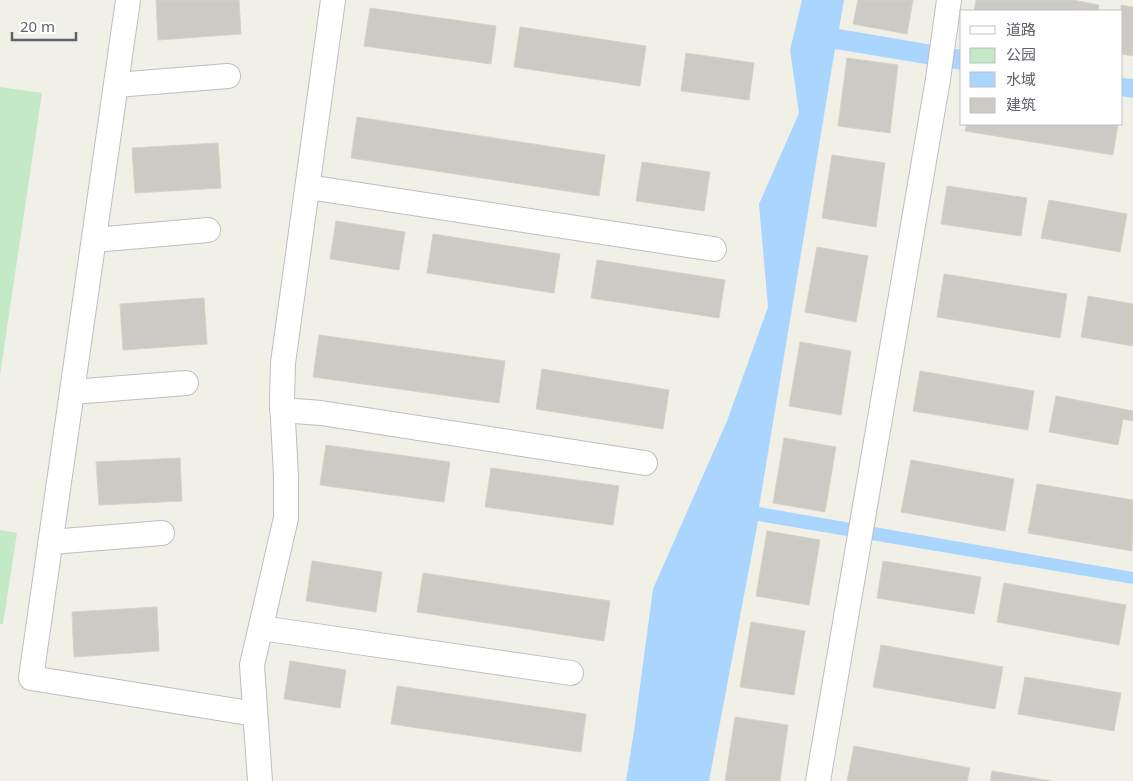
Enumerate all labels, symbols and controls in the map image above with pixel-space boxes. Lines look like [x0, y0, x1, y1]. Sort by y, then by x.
scale bar [12, 10, 76, 42]
legend [960, 10, 1123, 125]
text: 20 m [20, 16, 55, 36]
text: 道路 [1006, 19, 1036, 39]
text: 公园 [1006, 44, 1036, 64]
text: 水域 [1006, 69, 1036, 89]
text: 建筑 [1006, 94, 1036, 114]

